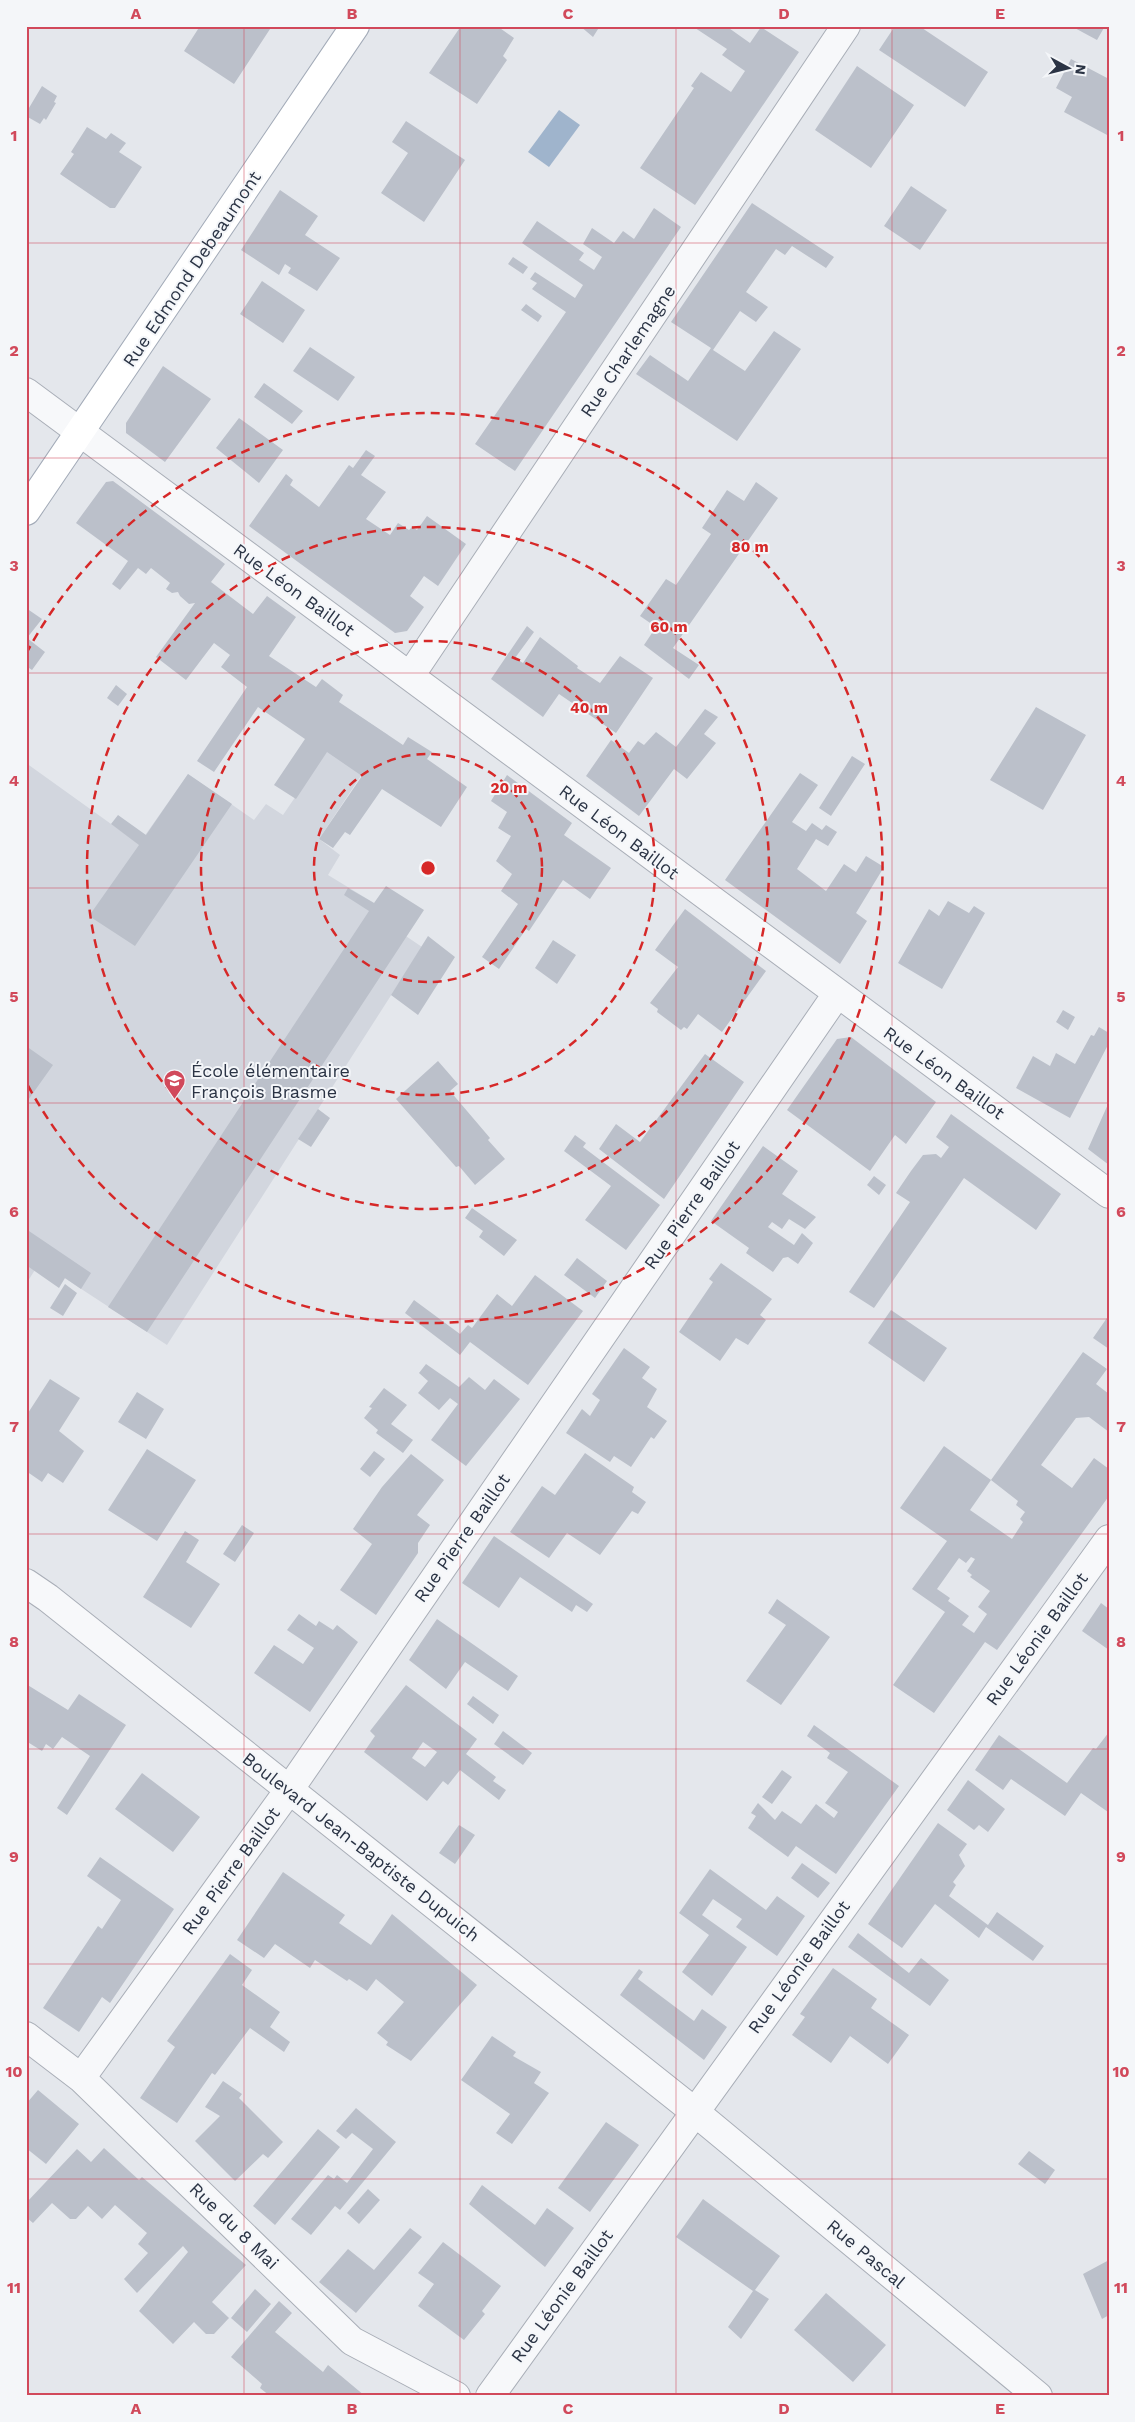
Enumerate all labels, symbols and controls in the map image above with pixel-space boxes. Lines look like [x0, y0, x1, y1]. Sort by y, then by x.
text: A [131, 4, 142, 23]
text: B [347, 4, 358, 23]
text: C [563, 4, 574, 23]
text: D [778, 4, 790, 23]
text: E [995, 4, 1005, 23]
north arrow [1042, 42, 1092, 92]
text: N [1072, 63, 1089, 76]
text: 1 [11, 126, 17, 145]
text: 1 [1118, 126, 1124, 145]
street label: Rue Edmond Debeaumont [118, 167, 265, 370]
street label: Rue Charlemagne [576, 281, 680, 421]
text: 2 [9, 341, 19, 360]
text: 2 [1116, 341, 1126, 360]
text: 80 m [731, 538, 769, 556]
street label: Rue Léon Baillot [230, 539, 359, 641]
text: 3 [9, 556, 19, 575]
text: 3 [1116, 556, 1126, 575]
text: 60 m [650, 618, 688, 636]
text: 40 m [570, 699, 608, 717]
text: 4 [9, 771, 19, 790]
text: 4 [1116, 771, 1126, 790]
text: 20 m [490, 779, 528, 797]
street label: Rue Léon Baillot [555, 780, 684, 884]
centre of rings [419, 859, 437, 877]
text: 5 [9, 987, 19, 1006]
text: 5 [1116, 987, 1126, 1006]
street label: Rue Léon Baillot [880, 1022, 1009, 1124]
place label: École élémentaire François Brasme [191, 1060, 350, 1102]
school or university icon: École élémentaire François Brasme [163, 1069, 187, 1100]
street label: Rue Pierre Baillot [639, 1136, 744, 1273]
text: 6 [9, 1202, 19, 1221]
text: 6 [1116, 1202, 1126, 1221]
text: 7 [9, 1417, 19, 1436]
text: 7 [1116, 1417, 1126, 1436]
street label: Rue Pierre Baillot [409, 1469, 514, 1606]
street label: Rue Léonie Baillot [981, 1568, 1092, 1709]
text: 8 [9, 1632, 19, 1651]
text: 8 [1116, 1632, 1126, 1651]
street label: Boulevard Jean-Baptiste Dupuich [239, 1748, 484, 1946]
street label: Rue Pierre Baillot [177, 1803, 284, 1939]
text: 9 [9, 1847, 19, 1866]
text: 9 [1116, 1847, 1126, 1866]
street label: Rue Léonie Baillot [743, 1896, 854, 2037]
text: 10 [5, 2062, 23, 2081]
text: 10 [1112, 2062, 1130, 2081]
street label: Rue du 8 Mai [186, 2178, 283, 2273]
street label: Rue Pascal [823, 2215, 910, 2293]
street label: Rue Léonie Baillot [506, 2225, 617, 2366]
text: 11 [7, 2278, 21, 2297]
text: 11 [1114, 2278, 1128, 2297]
text: A [131, 2399, 142, 2418]
text: B [347, 2399, 358, 2418]
text: C [563, 2399, 574, 2418]
text: D [778, 2399, 790, 2418]
text: E [995, 2399, 1005, 2418]

